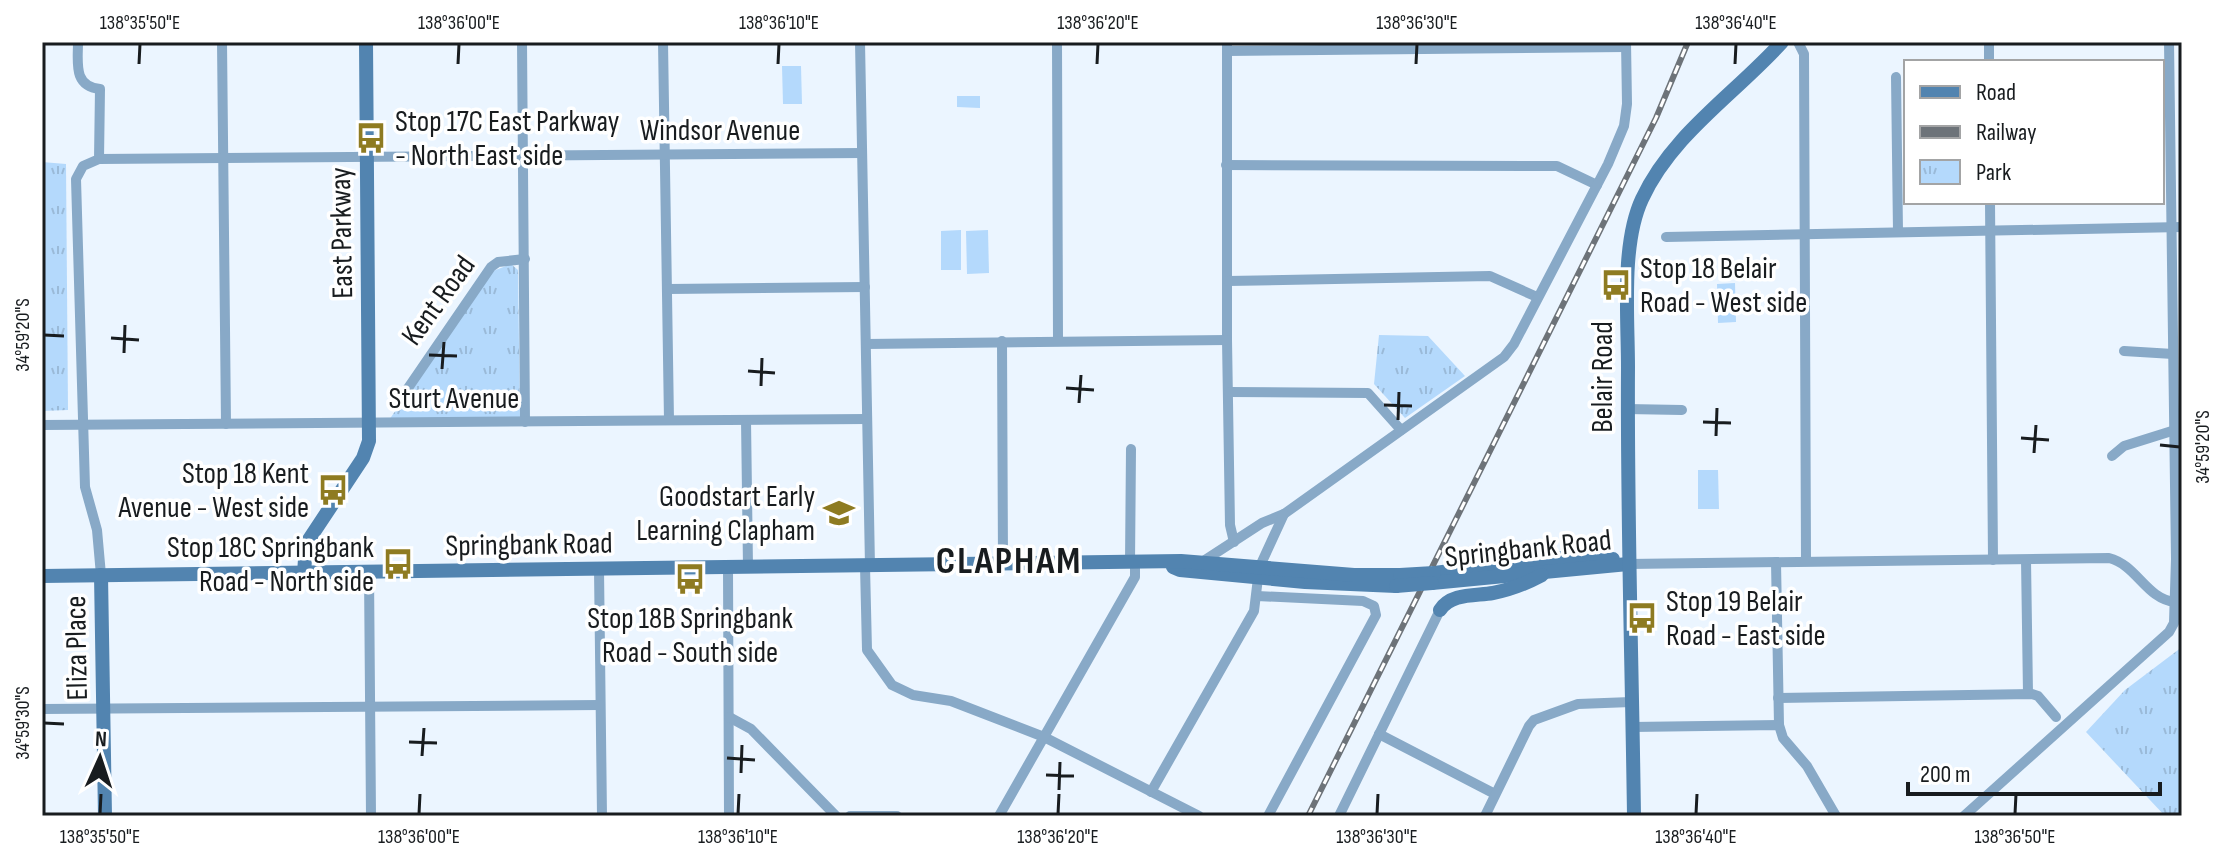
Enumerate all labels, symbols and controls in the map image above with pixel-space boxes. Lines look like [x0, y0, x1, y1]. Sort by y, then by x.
text: 138°35'50"E [100, 11, 180, 35]
text: 138°36'00"E [418, 11, 500, 35]
text: 138°36'10"E [739, 11, 819, 35]
text: 138°36'20"E [1057, 11, 1139, 35]
text: 138°36'30"E [1376, 11, 1458, 35]
text: 138°36'40"E [1695, 11, 1777, 35]
legend [1904, 60, 2164, 204]
text: Road [1976, 78, 2016, 107]
place label: Stop 17C East Parkway - North East side [395, 104, 620, 174]
street label: Windsor Avenue [640, 113, 800, 149]
text: Railway [1976, 118, 2036, 147]
bus stop icon: Stop 17C East Parkway - North East side [354, 121, 388, 155]
text: Park [1976, 158, 2011, 187]
street label: East Parkway [323, 167, 361, 299]
street label: Kent Road [394, 249, 483, 352]
place label: Stop 18 Belair Road - West side [1640, 251, 1807, 321]
bus stop icon: Stop 18 Belair Road - West side [1599, 268, 1633, 302]
text: 34°59'20"S [11, 298, 35, 372]
street label: Belair Road [1585, 321, 1621, 433]
street label: Sturt Avenue [389, 381, 519, 417]
text: 34°59'20"S [2191, 410, 2215, 484]
place label: Stop 18 Kent Avenue - West side [117, 456, 309, 526]
bus stop icon: Stop 18 Kent Avenue - West side [316, 473, 350, 507]
place label: Goodstart Early Learning Clapham [636, 479, 815, 549]
school or university icon: Goodstart Early Learning Clapham [822, 496, 856, 530]
street label: Springbank Road [1443, 522, 1613, 576]
street label: Springbank Road [445, 526, 613, 564]
place label: Stop 18C Springbank Road - North side [167, 530, 375, 600]
district label: CLAPHAM [936, 539, 1082, 584]
bus stop icon: Stop 18C Springbank Road - North side [381, 547, 415, 581]
bus stop icon: Stop 18B Springbank Road - South side [673, 562, 707, 596]
place label: Stop 19 Belair Road - East side [1666, 584, 1826, 654]
street label: Eliza Place [58, 595, 96, 701]
place label: Stop 18B Springbank Road - South side [587, 601, 793, 671]
bus stop icon: Stop 19 Belair Road - East side [1625, 601, 1659, 635]
text: 34°59'30"S [11, 686, 35, 760]
north arrow [60, 718, 140, 798]
text: N [94, 726, 108, 753]
scale bar [1908, 746, 2160, 796]
text: 200 m [1920, 760, 1971, 789]
text: 138°35'50"E [60, 825, 140, 849]
text: 138°36'00"E [378, 825, 460, 849]
text: 138°36'10"E [698, 825, 778, 849]
text: 138°36'20"E [1017, 825, 1099, 849]
text: 138°36'30"E [1336, 825, 1418, 849]
text: 138°36'40"E [1655, 825, 1737, 849]
text: 138°36'50"E [1974, 825, 2056, 849]

